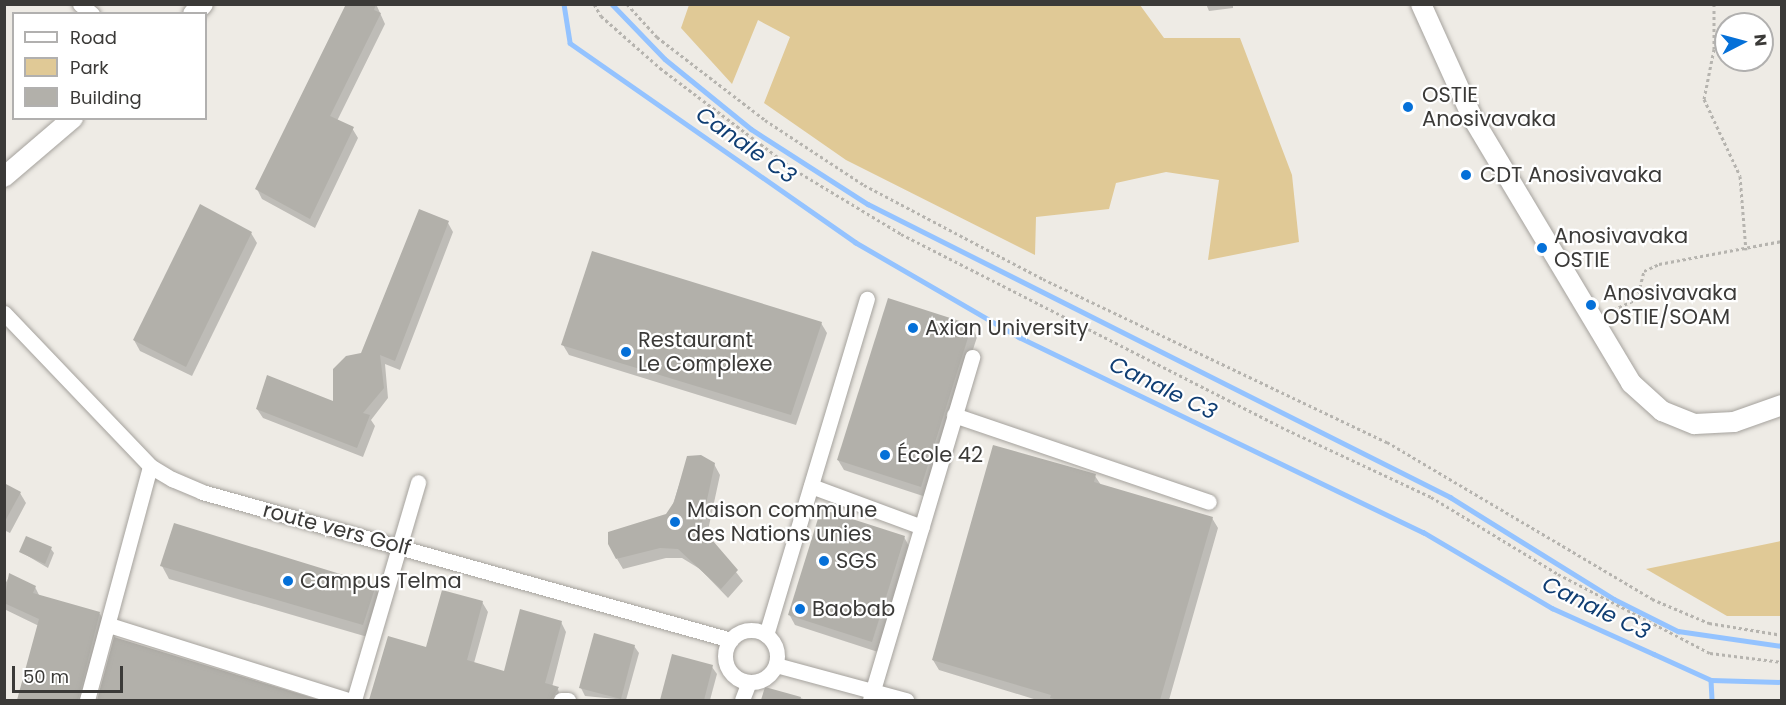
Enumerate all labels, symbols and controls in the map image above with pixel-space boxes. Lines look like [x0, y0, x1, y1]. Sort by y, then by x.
legend [12, 12, 207, 120]
north arrow [1714, 12, 1774, 72]
text: Road [70, 25, 117, 50]
text: N [1748, 33, 1772, 47]
text: Park [70, 55, 109, 80]
place label: OSTIE Anosivavaka [1422, 82, 1556, 132]
text: Building [70, 85, 142, 110]
marker: OSTIE Anosivavaka [1399, 98, 1417, 116]
water label: Canale C3 [691, 101, 801, 189]
place label: CDT Anosivavaka [1480, 162, 1662, 188]
marker: CDT Anosivavaka [1457, 166, 1475, 184]
place label: Anosivavaka OSTIE [1554, 223, 1688, 273]
marker: Anosivavaka OSTIE [1535, 241, 1549, 255]
place label: Anosivavaka OSTIE/SOAM [1603, 280, 1737, 330]
marker: Anosivavaka OSTIE/SOAM [1584, 298, 1598, 312]
place label: Axian University [925, 315, 1089, 341]
marker: Axian University [906, 321, 920, 335]
place label: Restaurant Le Complexe [638, 327, 772, 377]
marker: Restaurant Le Complexe [619, 345, 633, 359]
water label: Canale C3 [1105, 351, 1221, 425]
place label: École 42 [897, 442, 983, 468]
marker: École 42 [878, 448, 892, 462]
street label: route vers Golf [260, 497, 414, 561]
place label: Maison commune des Nations unies [687, 497, 877, 547]
marker: Maison commune des Nations unies [668, 515, 682, 529]
place label: SGS [836, 548, 877, 574]
marker: SGS [817, 554, 831, 568]
place label: Campus Telma [300, 568, 462, 594]
water label: Canale C3 [1538, 571, 1654, 645]
marker: Campus Telma [281, 574, 295, 588]
place label: Baobab [812, 596, 895, 622]
marker: Baobab [793, 602, 807, 616]
scale bar [15, 654, 126, 692]
text: 50 m [23, 664, 69, 689]

